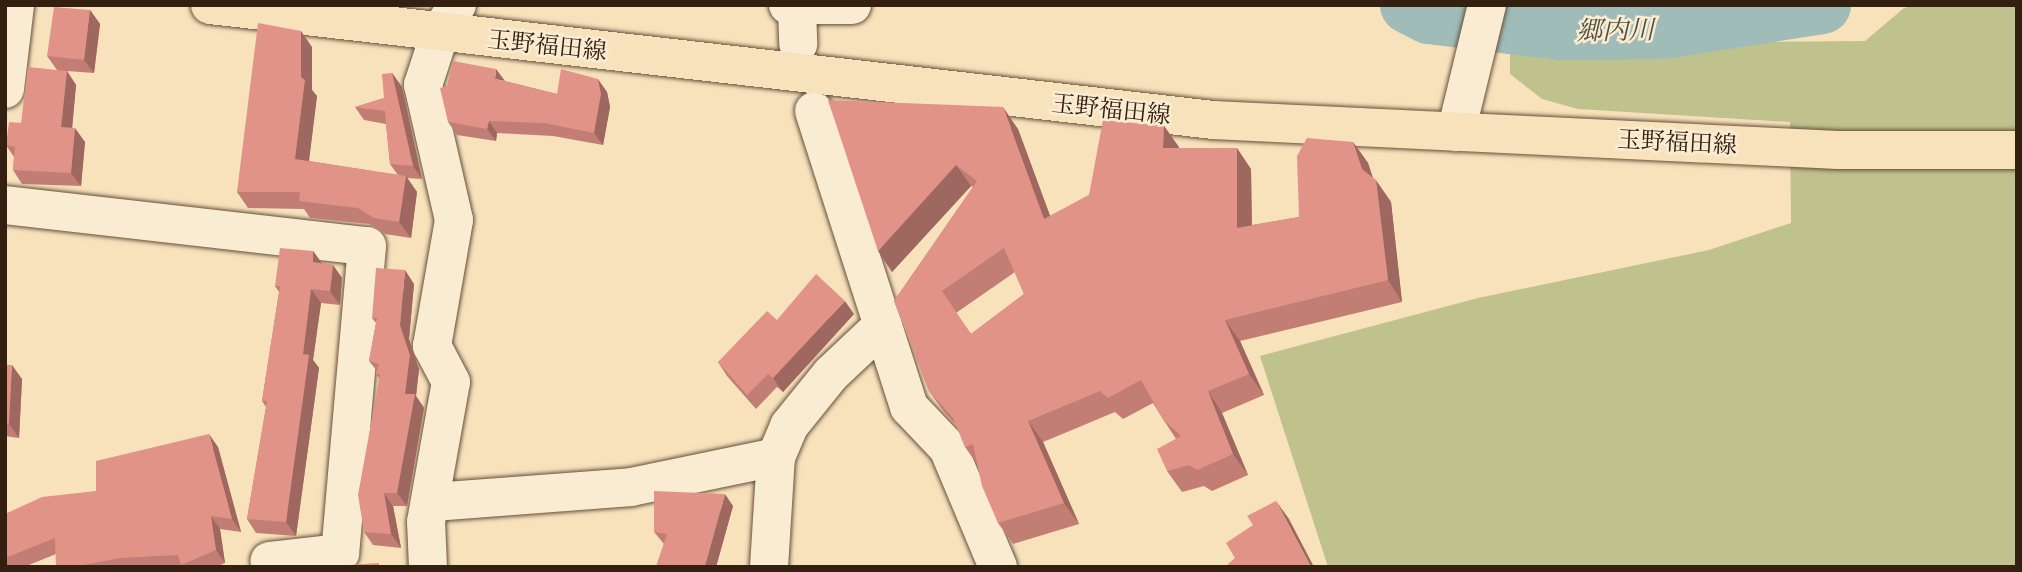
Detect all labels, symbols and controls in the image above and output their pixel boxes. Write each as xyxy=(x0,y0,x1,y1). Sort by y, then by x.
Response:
water label: 郷内川 xyxy=(1576,15,1654,47)
street label: 玉野福田線 xyxy=(486,24,608,66)
street label: 玉野福田線 xyxy=(1050,88,1172,130)
street label: 玉野福田線 xyxy=(1616,124,1738,160)

